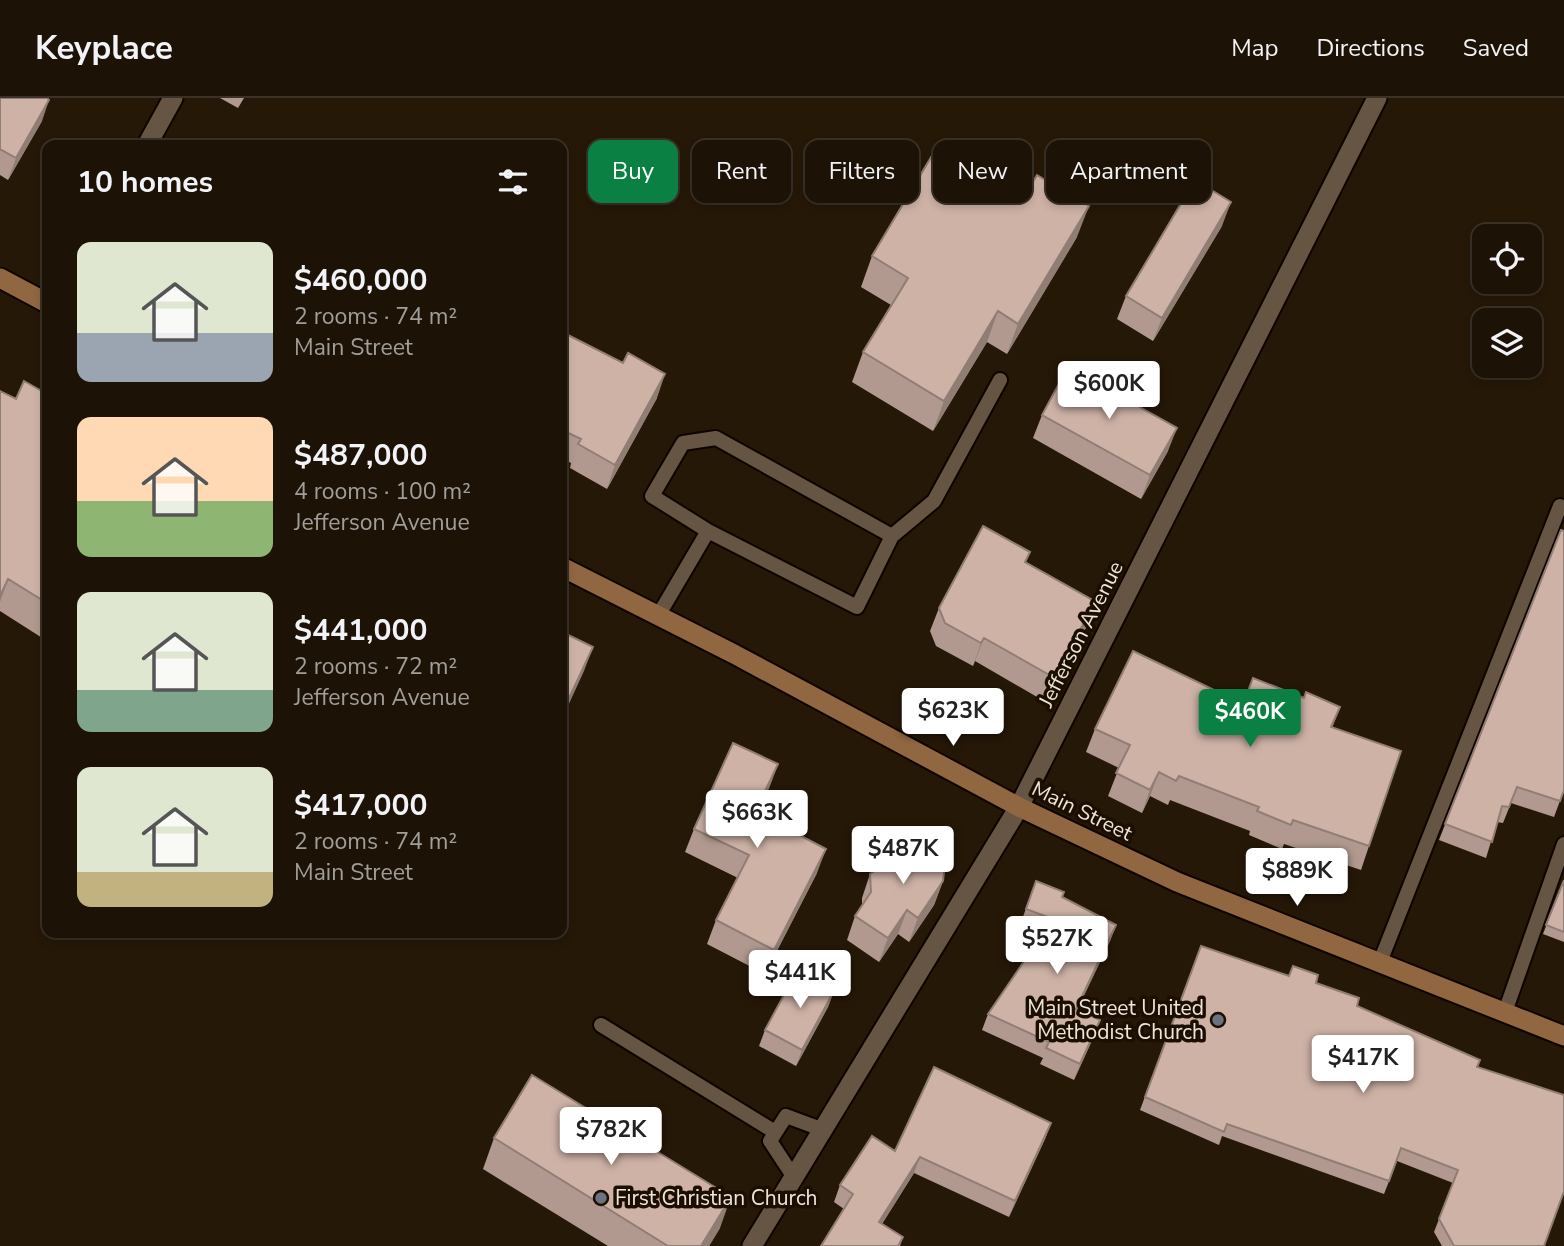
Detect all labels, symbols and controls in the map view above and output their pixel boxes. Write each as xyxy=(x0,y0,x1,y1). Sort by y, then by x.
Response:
text: Keyplace xyxy=(35,26,173,71)
text: Map xyxy=(1231,32,1278,64)
text: Directions xyxy=(1316,32,1425,64)
text: Saved xyxy=(1463,32,1529,64)
chip: Buy xyxy=(588,140,678,203)
chip: Rent xyxy=(692,140,791,203)
chip: Filters xyxy=(805,140,919,203)
chip: New xyxy=(933,140,1032,203)
chip: Apartment xyxy=(1046,140,1211,203)
text: 10 homes xyxy=(77,162,213,203)
icon: filters xyxy=(494,163,532,201)
map controls xyxy=(1472,224,1542,378)
button: locate xyxy=(1472,224,1542,294)
text: $460,000 xyxy=(294,260,427,301)
icon: home xyxy=(133,270,217,354)
text: 2 rooms · 74 m² xyxy=(294,301,457,332)
button: layers xyxy=(1472,308,1542,378)
text: Main Street xyxy=(294,332,413,363)
pin: $600K xyxy=(1060,362,1158,421)
text: $600K xyxy=(1074,368,1144,399)
text: $487,000 xyxy=(294,435,427,476)
icon: home xyxy=(133,445,217,529)
text: 4 rooms · 100 m² xyxy=(294,476,471,507)
text: Jefferson Avenue xyxy=(294,507,470,538)
street label: Jefferson Avenue xyxy=(1032,556,1130,713)
text: $441,000 xyxy=(294,610,427,651)
icon: home xyxy=(133,620,217,704)
text: 2 rooms · 72 m² xyxy=(294,651,457,682)
text: Jefferson Avenue xyxy=(294,682,470,713)
pin: $623K xyxy=(904,688,1002,748)
pin: $460K xyxy=(1201,690,1299,749)
text: $623K xyxy=(918,695,988,726)
text: $460K xyxy=(1215,696,1285,727)
street label: Main Street xyxy=(1027,775,1138,848)
text: $417,000 xyxy=(294,785,427,826)
pin: $663K xyxy=(708,790,806,850)
icon: home xyxy=(133,795,217,879)
text: $663K xyxy=(722,797,792,828)
text: 2 rooms · 74 m² xyxy=(294,826,457,857)
pin: $487K xyxy=(854,826,952,886)
text: $487K xyxy=(868,833,938,864)
pin: $889K xyxy=(1248,848,1346,908)
text: $889K xyxy=(1262,855,1332,886)
text: Main Street xyxy=(294,857,413,888)
pin: $527K xyxy=(1008,916,1106,976)
text: $527K xyxy=(1022,923,1092,954)
pin: $441K xyxy=(751,950,849,1010)
text: $441K xyxy=(765,957,835,988)
place label: Main Street United Methodist Church xyxy=(1027,994,1204,1046)
marker: Main Street United Methodist Church xyxy=(1210,1012,1226,1028)
pin: $417K xyxy=(1314,1035,1412,1095)
text: $417K xyxy=(1328,1042,1398,1073)
pin: $782K xyxy=(562,1108,660,1167)
text: $782K xyxy=(576,1114,646,1145)
place label: First Christian Church xyxy=(615,1184,818,1212)
marker: First Christian Church xyxy=(593,1190,609,1206)

